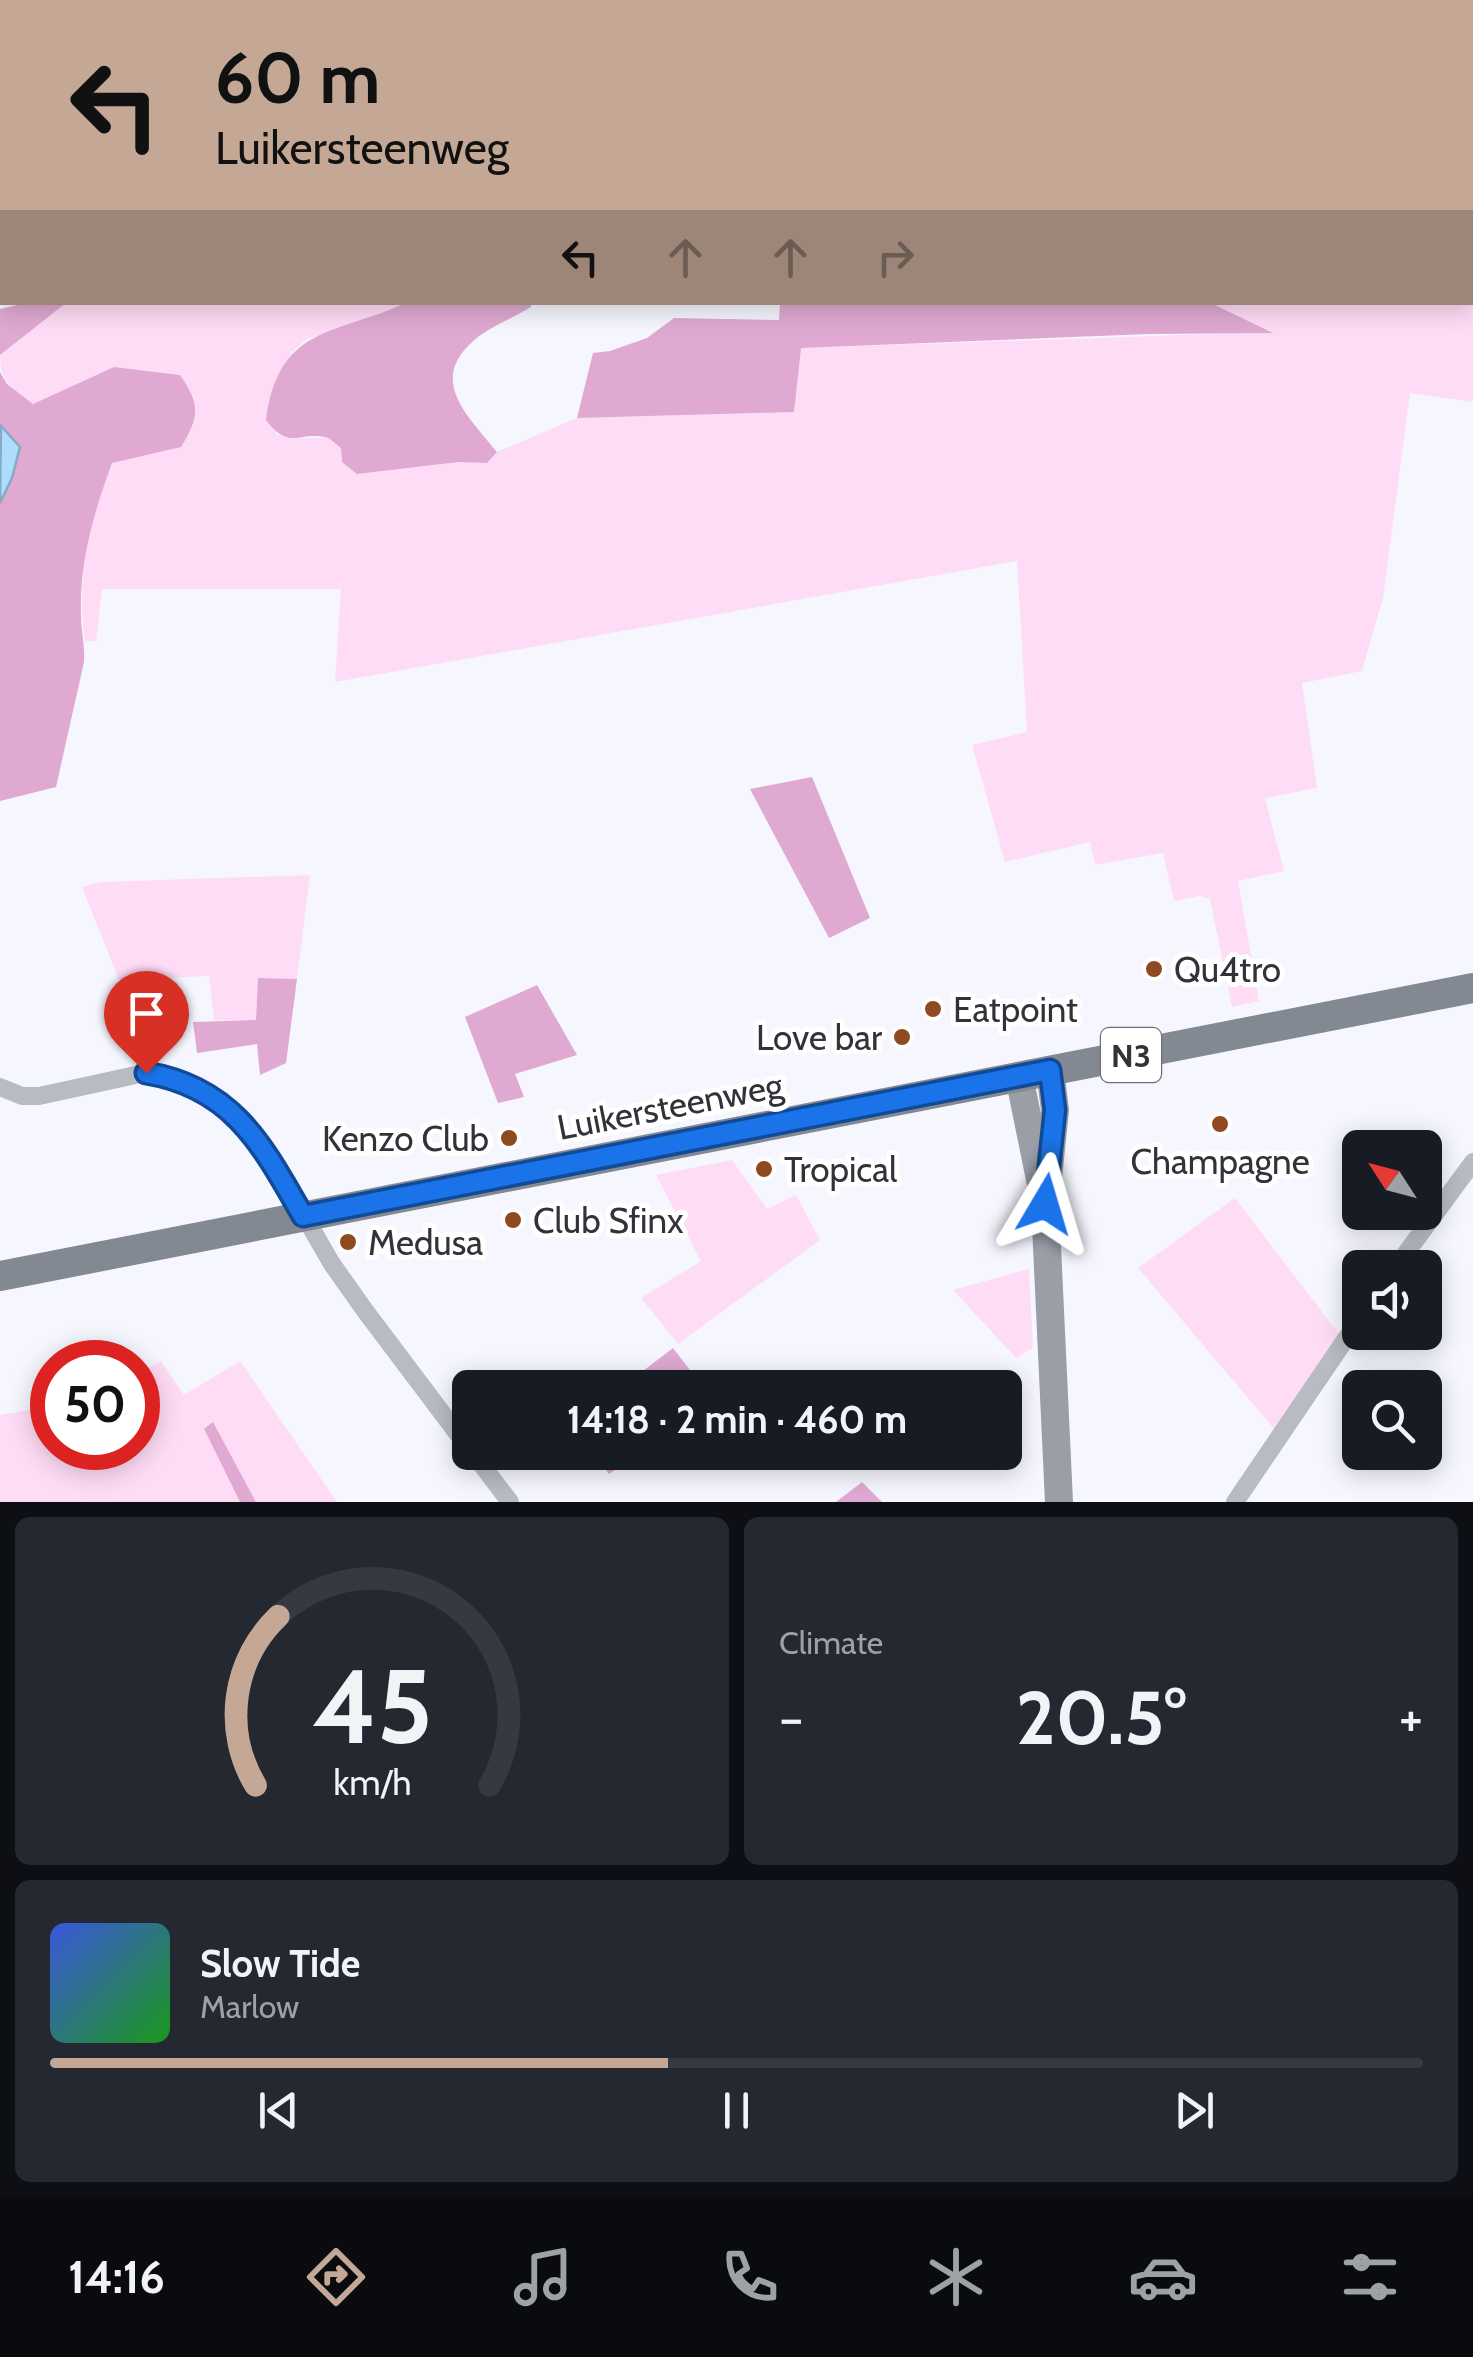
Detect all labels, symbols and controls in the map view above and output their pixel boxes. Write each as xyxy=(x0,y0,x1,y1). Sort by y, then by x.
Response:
text: 60 m xyxy=(215,35,380,121)
icon: left xyxy=(50,40,180,170)
text: Luikersteenweg xyxy=(215,121,509,175)
icon: left xyxy=(553,230,608,285)
icon: ahead xyxy=(658,230,713,285)
icon: ahead xyxy=(763,230,818,285)
icon: right xyxy=(868,230,923,285)
place label: Qu4tro xyxy=(1174,948,1281,991)
marker: Qu4tro xyxy=(1143,958,1165,980)
pin xyxy=(104,971,189,1074)
icon: arrive xyxy=(119,986,174,1041)
place label: Eatpoint xyxy=(953,988,1078,1031)
marker: Eatpoint xyxy=(922,998,944,1020)
place label: Love bar xyxy=(756,1016,882,1059)
marker: Love bar xyxy=(891,1026,913,1048)
road number: N3 xyxy=(1101,1028,1161,1082)
street label: Luikersteenweg xyxy=(554,1063,787,1149)
marker: Champagne xyxy=(1209,1113,1231,1135)
place label: Kenzo Club xyxy=(322,1117,489,1160)
marker: Kenzo Club xyxy=(498,1127,520,1149)
north arrow xyxy=(1342,1130,1442,1230)
map controls xyxy=(1342,1130,1442,1470)
place label: Champagne xyxy=(1130,1140,1310,1183)
place label: Tropical xyxy=(784,1148,898,1191)
position arrow xyxy=(993,1152,1097,1256)
marker: Tropical xyxy=(753,1158,775,1180)
place label: Club Sfinx xyxy=(533,1199,684,1242)
marker: Club Sfinx xyxy=(502,1209,524,1231)
place label: Medusa xyxy=(368,1221,483,1264)
marker: Medusa xyxy=(337,1231,359,1253)
button: sound xyxy=(1342,1250,1442,1350)
speed limit sign: 50 xyxy=(30,1340,160,1470)
button: search xyxy=(1342,1370,1442,1470)
text: 14:18 · 2 min · 460 m xyxy=(567,1396,907,1443)
text: Climate xyxy=(779,1623,883,1662)
text: 45 xyxy=(312,1643,432,1769)
text: 20.5° xyxy=(1016,1672,1186,1763)
text: − xyxy=(779,1684,803,1751)
text: + xyxy=(1399,1684,1423,1751)
text: km/h xyxy=(333,1761,411,1804)
text: Slow Tide xyxy=(200,1940,360,1987)
text: Marlow xyxy=(200,1987,299,2026)
icon: previous xyxy=(251,2083,306,2138)
icon: pause xyxy=(709,2083,764,2138)
icon: next xyxy=(1167,2083,1222,2138)
icon: directions xyxy=(301,2242,371,2312)
icon: music xyxy=(508,2242,578,2312)
icon: phone xyxy=(715,2242,785,2312)
icon: climate xyxy=(921,2242,991,2312)
icon: car xyxy=(1128,2242,1198,2312)
icon: filters xyxy=(1335,2242,1405,2312)
text: 14:16 xyxy=(68,2250,165,2304)

